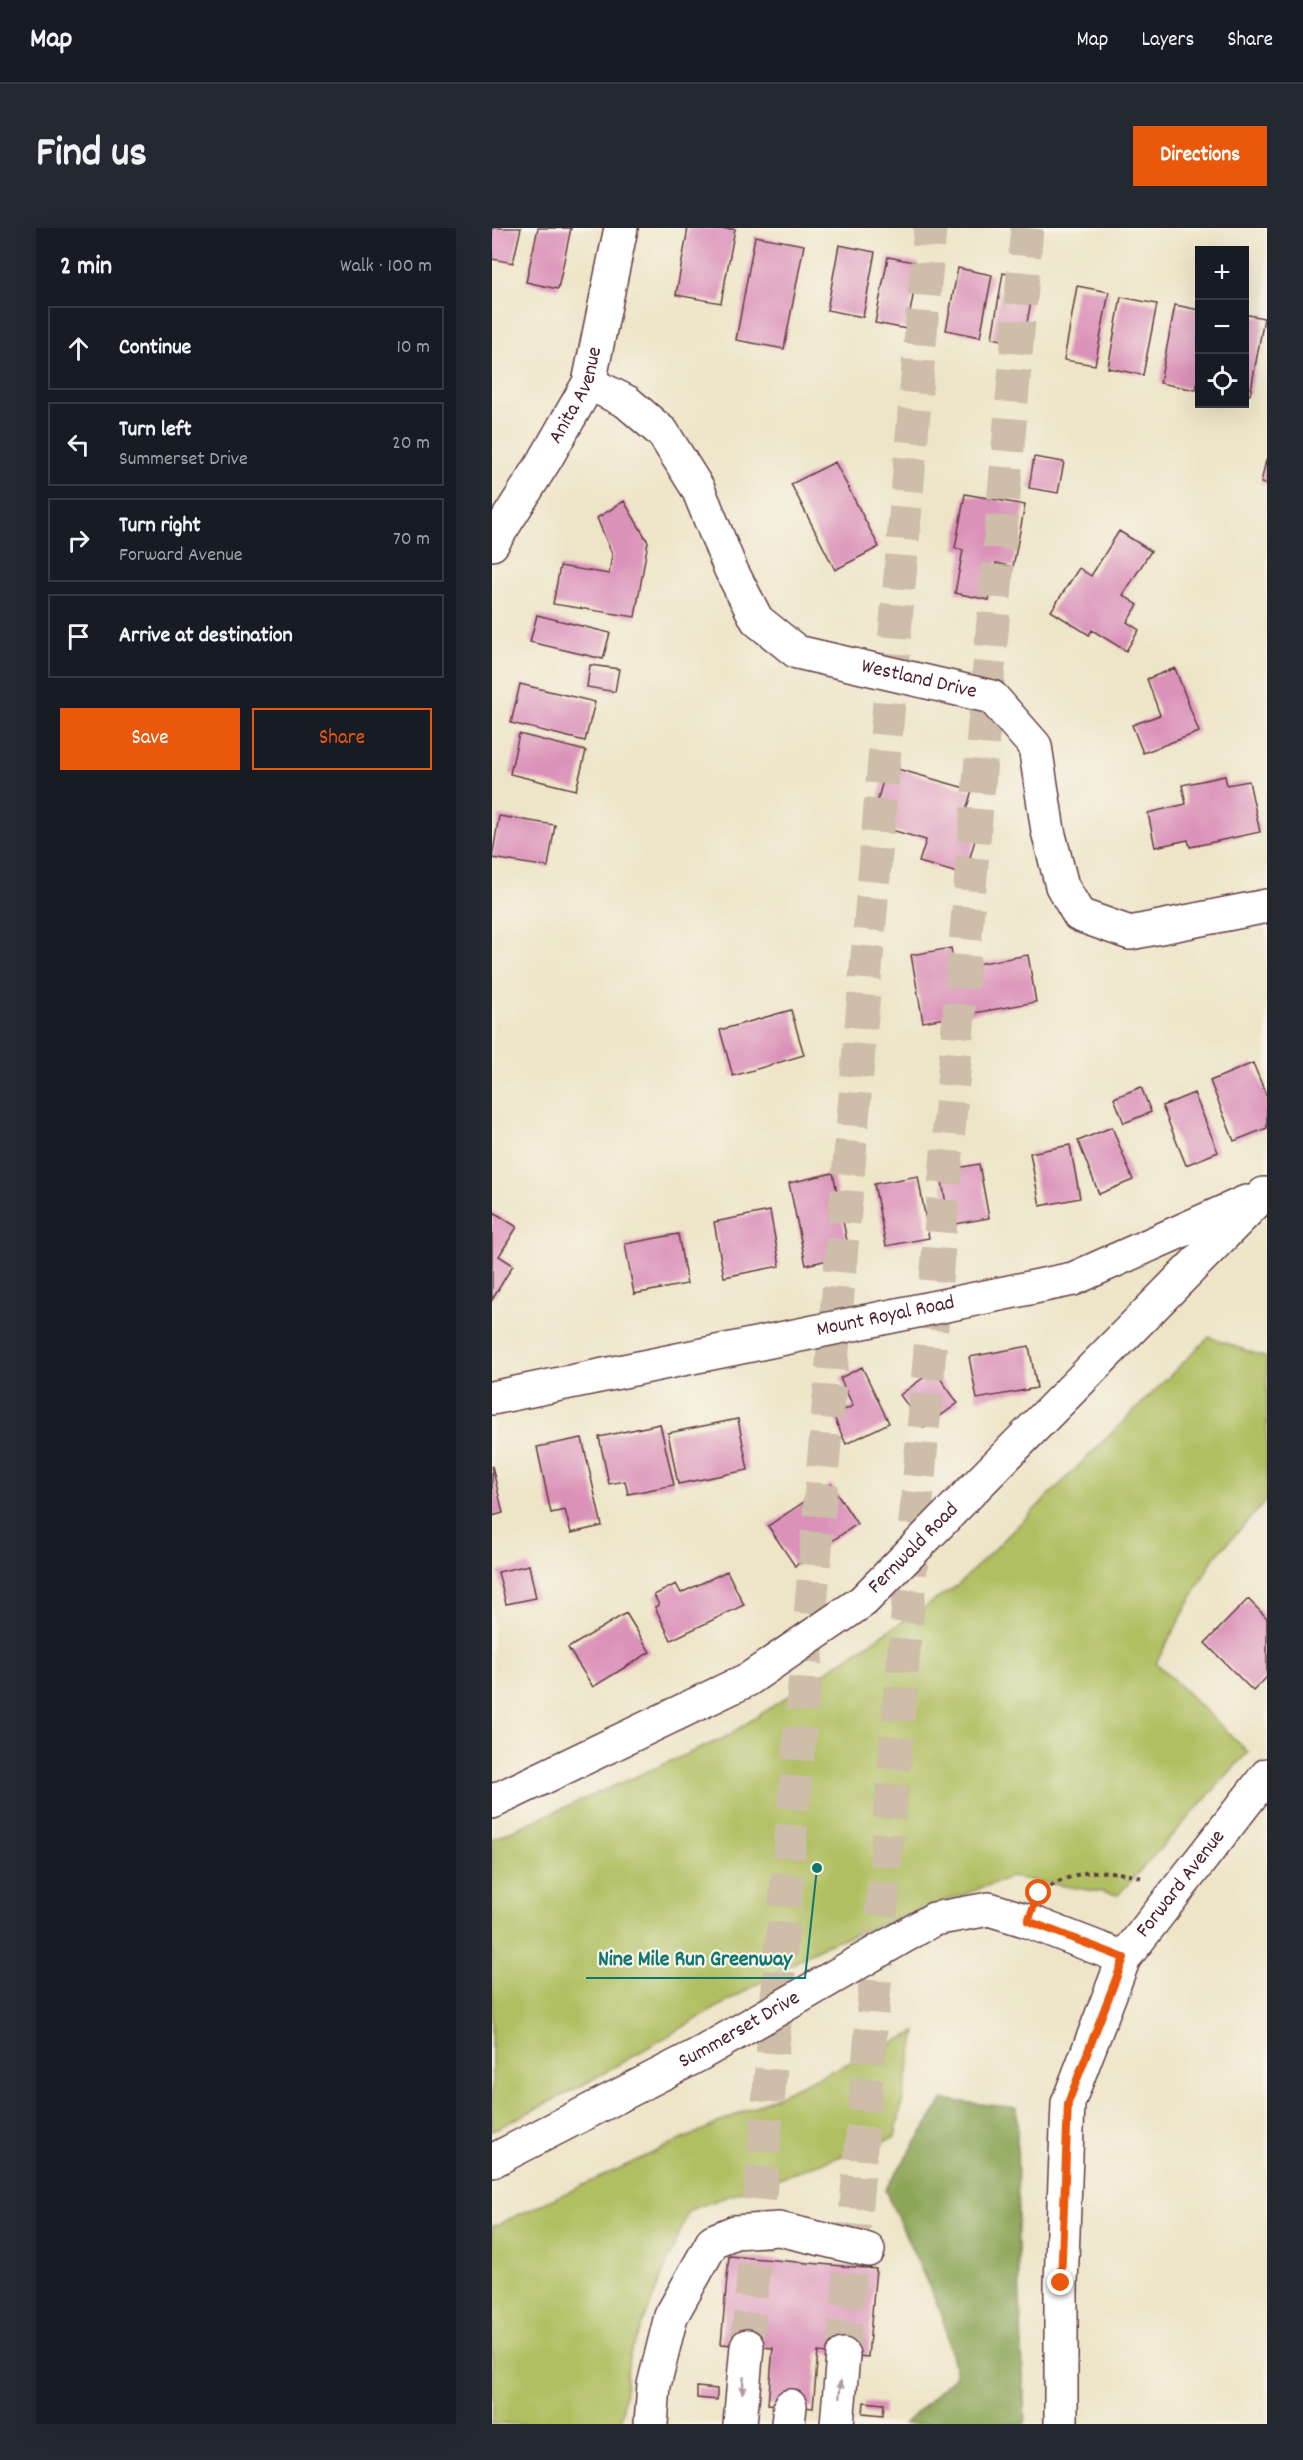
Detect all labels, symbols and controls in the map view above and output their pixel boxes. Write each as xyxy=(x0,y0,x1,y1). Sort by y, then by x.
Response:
text: Map xyxy=(30,21,72,61)
text: Map xyxy=(1077,26,1108,56)
text: Layers xyxy=(1141,26,1194,56)
text: Share xyxy=(1227,26,1273,56)
text: Find us xyxy=(36,126,147,186)
button: Directions xyxy=(1133,126,1267,186)
map controls xyxy=(1195,246,1249,408)
button: + xyxy=(1195,246,1249,300)
text: 2 min xyxy=(60,249,112,286)
text: Walk · 100 m xyxy=(340,253,432,281)
button: − xyxy=(1195,300,1249,354)
icon: ahead xyxy=(62,332,95,365)
text: Continue xyxy=(119,333,191,364)
text: 10 m xyxy=(396,334,430,362)
street label: Anita Avenue xyxy=(542,344,611,450)
button: locate xyxy=(1195,354,1249,408)
text: Turn left xyxy=(119,415,191,446)
icon: left xyxy=(62,428,95,461)
text: 20 m xyxy=(392,430,430,458)
text: Summerset Drive xyxy=(119,446,248,474)
text: Turn right xyxy=(119,511,201,542)
icon: right xyxy=(62,524,95,557)
text: 70 m xyxy=(393,526,430,554)
text: Forward Avenue xyxy=(119,542,243,570)
icon: arrive xyxy=(62,620,95,653)
text: Arrive at destination xyxy=(119,621,293,652)
street label: Westland Drive xyxy=(858,652,979,708)
button: Save xyxy=(60,708,240,770)
button: Share xyxy=(252,708,432,770)
street label: Mount Royal Road xyxy=(814,1289,957,1346)
street label: Fernwald Road xyxy=(862,1496,966,1602)
street label: Forward Avenue xyxy=(1130,1824,1233,1945)
route start xyxy=(1025,1879,1051,1905)
callout: Nine Mile Run Greenway xyxy=(586,1938,805,1978)
text: Nine Mile Run Greenway xyxy=(598,1945,793,1976)
street label: Summerset Drive xyxy=(674,1984,806,2077)
route end xyxy=(1047,2269,1073,2295)
one-way arrow xyxy=(738,2376,748,2395)
one-way arrow xyxy=(835,2380,845,2399)

